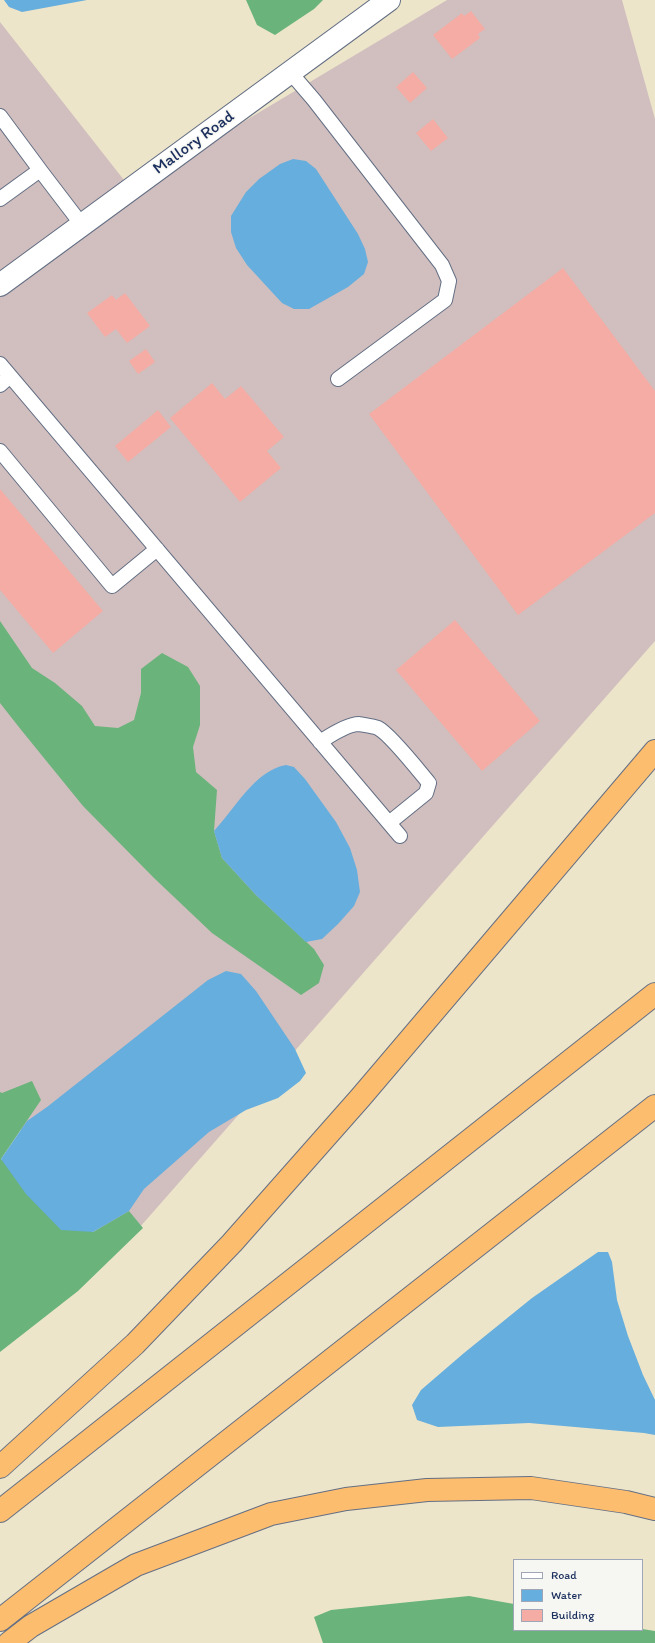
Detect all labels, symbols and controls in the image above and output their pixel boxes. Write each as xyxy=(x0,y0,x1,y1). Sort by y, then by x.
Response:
street label: Mallory Road xyxy=(149,107,239,179)
legend xyxy=(513,1559,643,1631)
text: Road xyxy=(551,1568,577,1582)
text: Water xyxy=(551,1588,582,1602)
text: Building xyxy=(551,1608,594,1622)

